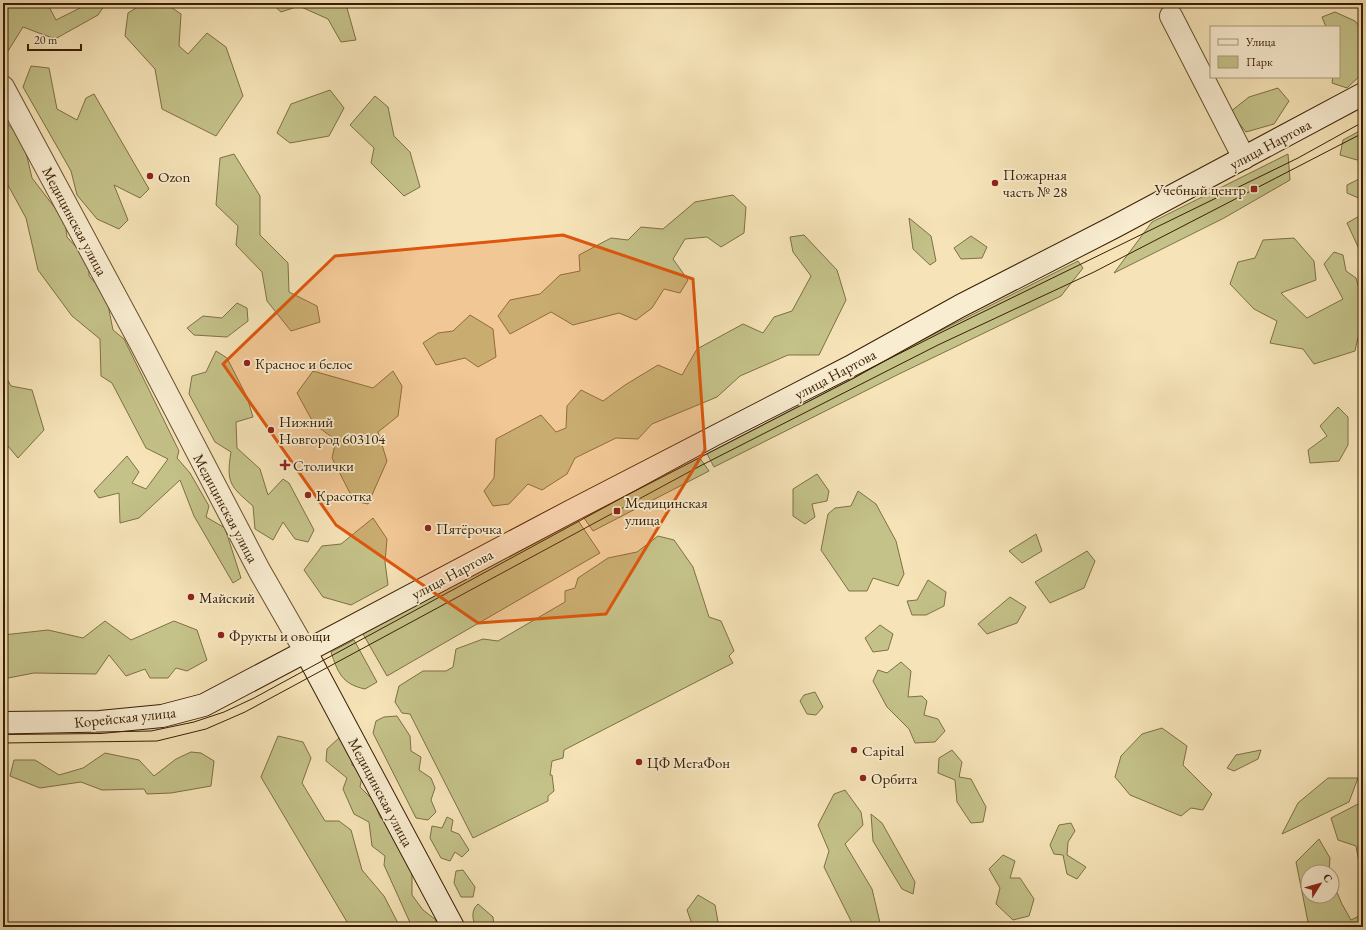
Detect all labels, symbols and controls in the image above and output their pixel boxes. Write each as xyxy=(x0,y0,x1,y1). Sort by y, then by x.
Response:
scale bar xyxy=(28,26,81,52)
legend xyxy=(1210,26,1340,78)
text: 20 m xyxy=(34,32,58,48)
text: Улица xyxy=(1245,34,1276,50)
text: Парк xyxy=(1246,54,1273,70)
street label: улица Нартова xyxy=(1226,115,1314,173)
street label: Медицинская улица xyxy=(38,163,112,279)
place label: Пожарная часть № 28 xyxy=(1003,165,1067,201)
place label: Ozon xyxy=(158,167,191,186)
marker: Ozon xyxy=(145,171,155,181)
marker: Пожарная часть № 28 xyxy=(990,178,1000,188)
place label: Учебный центр xyxy=(1154,180,1246,199)
marker: Учебный центр xyxy=(1249,184,1259,194)
street label: улица Нартова xyxy=(791,345,879,403)
place label: Красное и белое xyxy=(255,354,353,373)
marker: Красное и белое xyxy=(242,358,252,368)
place label: Нижний Новгород 603104 xyxy=(279,412,386,448)
marker: Нижний Новгород 603104 xyxy=(266,425,276,435)
street label: Медицинская улица xyxy=(189,450,263,566)
place label: Столички xyxy=(293,456,354,475)
marker: Столички xyxy=(280,460,290,470)
place label: Красотка xyxy=(316,486,372,505)
marker: Красотка xyxy=(303,490,313,500)
place label: Медицинская улица xyxy=(625,493,708,529)
marker: Медицинская улица xyxy=(612,506,622,516)
place label: Пятёрочка xyxy=(436,519,502,538)
marker: Пятёрочка xyxy=(423,523,433,533)
street label: улица Нартова xyxy=(408,545,496,603)
place label: Майский xyxy=(199,588,255,607)
marker: Майский xyxy=(186,592,196,602)
place label: Фрукты и овощи xyxy=(229,626,330,645)
marker: Фрукты и овощи xyxy=(216,630,226,640)
street label: Корейская улица xyxy=(73,702,177,732)
street label: Медицинская улица xyxy=(344,734,418,850)
place label: Capital xyxy=(862,741,905,760)
marker: Capital xyxy=(849,745,859,755)
place label: ЦФ МегаФон xyxy=(647,753,730,772)
marker: ЦФ МегаФон xyxy=(634,757,644,767)
place label: Орбита xyxy=(871,769,917,788)
marker: Орбита xyxy=(858,773,868,783)
north arrow xyxy=(1300,864,1340,904)
text: С xyxy=(1320,871,1336,885)

